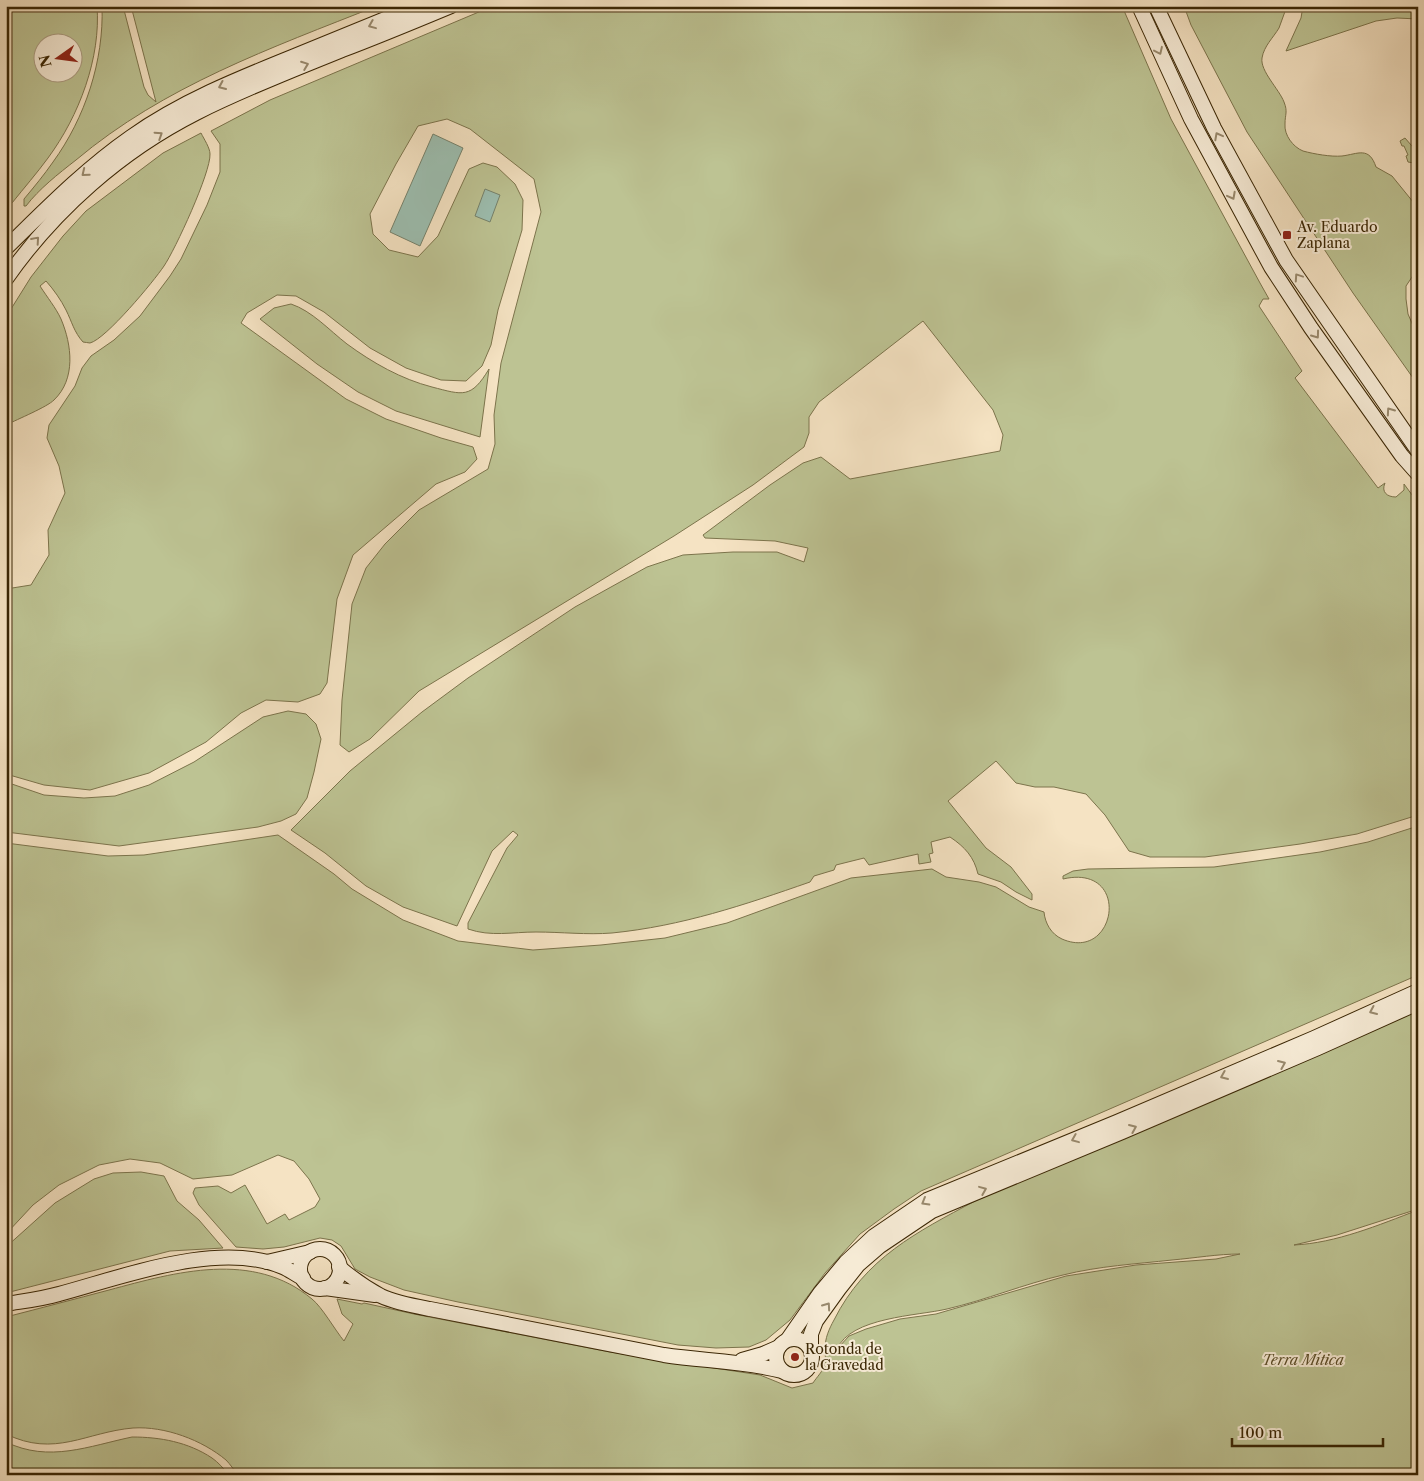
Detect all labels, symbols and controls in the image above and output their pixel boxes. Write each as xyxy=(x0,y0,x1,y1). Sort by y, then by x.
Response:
one-way arrow xyxy=(368,18,377,29)
north arrow xyxy=(32,32,82,82)
one-way arrow xyxy=(1152,46,1163,55)
text: N xyxy=(35,53,56,69)
one-way arrow xyxy=(300,61,309,71)
one-way arrow xyxy=(218,80,227,91)
one-way arrow xyxy=(153,132,163,141)
one-way arrow xyxy=(1214,132,1224,141)
one-way arrow xyxy=(82,168,91,176)
one-way arrow xyxy=(1226,190,1236,199)
place label: Av. Eduardo Zaplana xyxy=(1296,218,1378,252)
marker: Av. Eduardo Zaplana xyxy=(1281,229,1293,241)
one-way arrow xyxy=(30,237,39,246)
one-way arrow xyxy=(1294,274,1304,283)
one-way arrow xyxy=(1310,329,1319,339)
one-way arrow xyxy=(1387,407,1396,417)
one-way arrow xyxy=(1369,1005,1378,1015)
one-way arrow xyxy=(1277,1059,1286,1070)
one-way arrow xyxy=(1220,1070,1229,1080)
one-way arrow xyxy=(1128,1123,1137,1134)
one-way arrow xyxy=(1071,1133,1080,1144)
one-way arrow xyxy=(978,1185,986,1195)
one-way arrow xyxy=(922,1196,931,1206)
one-way arrow xyxy=(821,1302,830,1311)
place label: Rotonda de la Gravedad xyxy=(805,1340,884,1374)
marker: Rotonda de la Gravedad xyxy=(789,1351,801,1363)
park label: Terra Mítica xyxy=(1262,1351,1344,1369)
scale bar xyxy=(1232,1416,1383,1448)
text: 100 m xyxy=(1239,1423,1282,1442)

